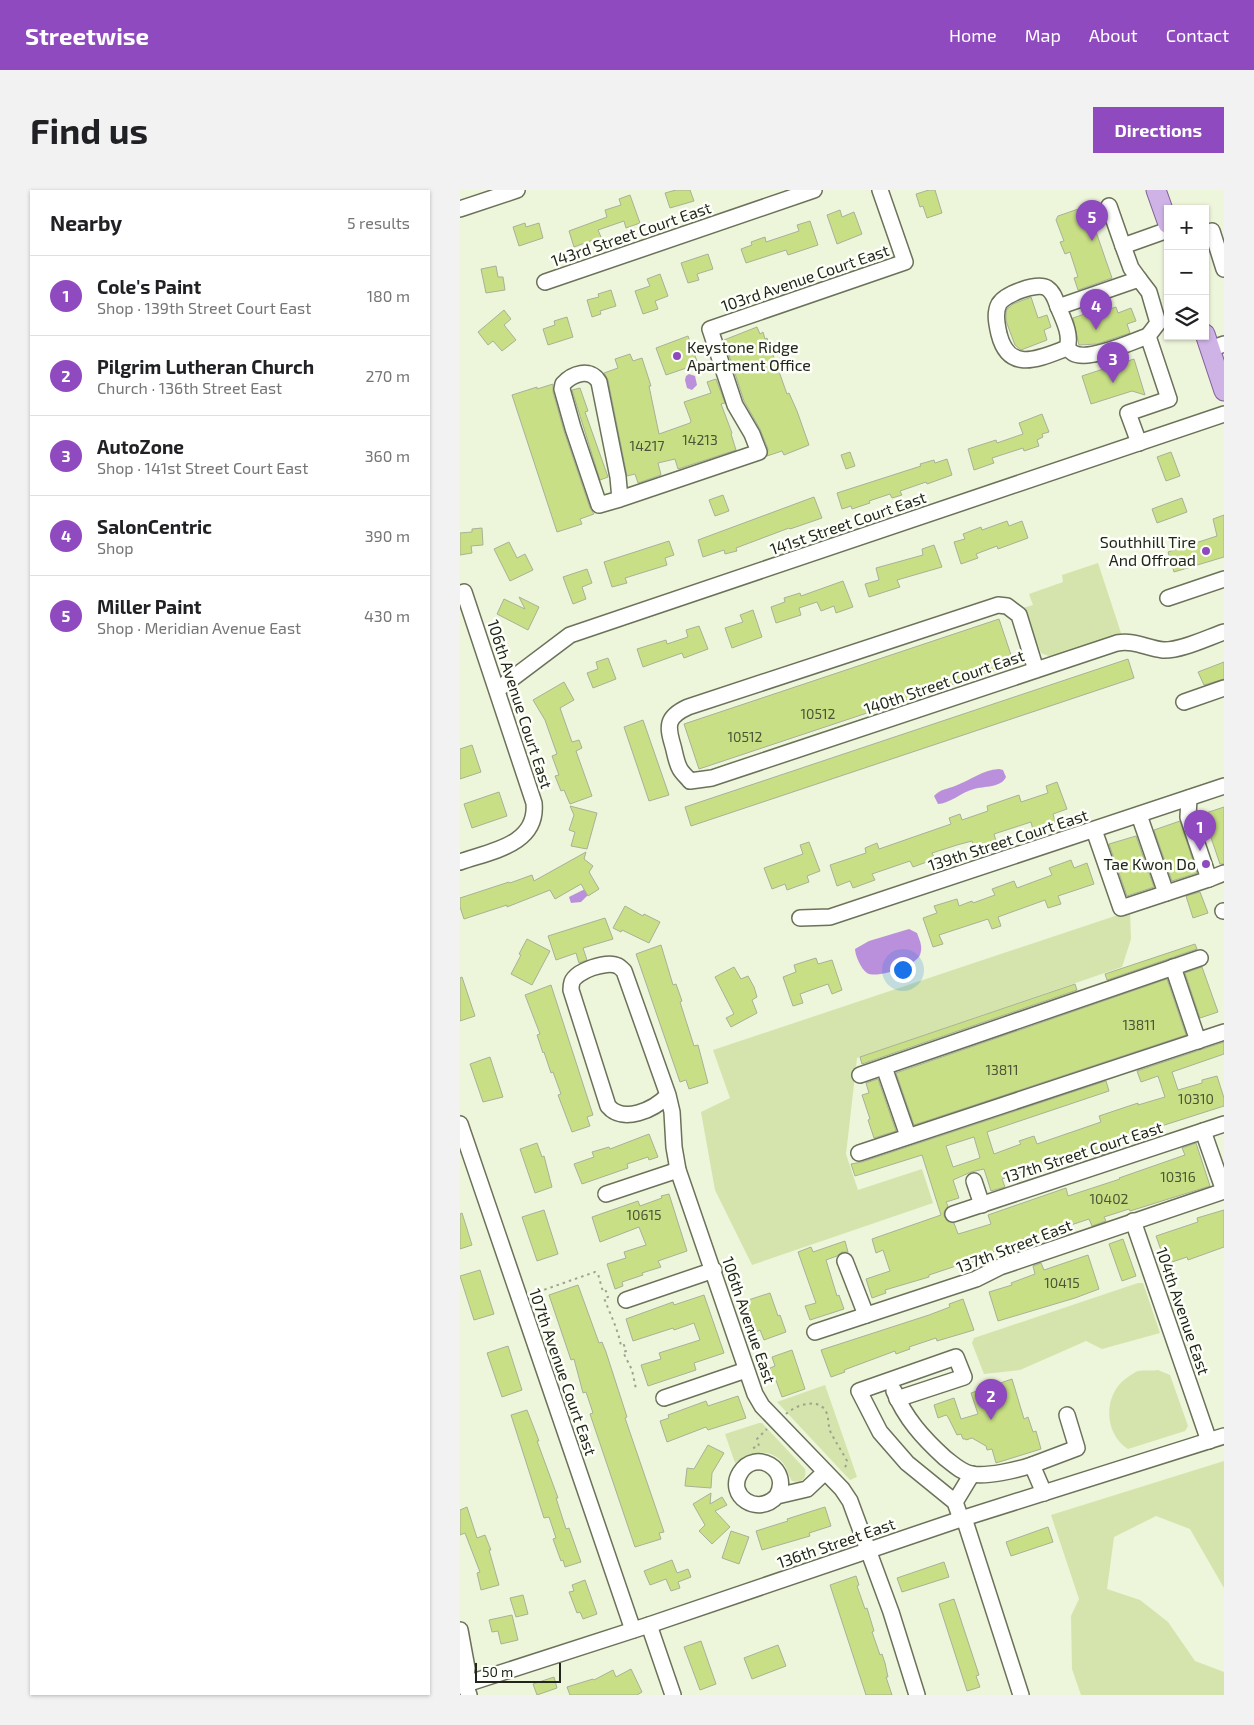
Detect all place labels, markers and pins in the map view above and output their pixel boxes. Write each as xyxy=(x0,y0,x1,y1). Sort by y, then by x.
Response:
pin: 5 xyxy=(1076,200,1108,241)
pin: 4 xyxy=(1080,289,1112,330)
place label: Keystone Ridge Apartment Office xyxy=(687,337,811,374)
pin: 3 xyxy=(1097,342,1129,383)
marker: Keystone Ridge Apartment Office xyxy=(671,350,683,362)
place label: Southhill Tire And Offroad xyxy=(1100,532,1196,569)
marker: Southhill Tire And Offroad xyxy=(1200,545,1212,557)
pin: 1 xyxy=(1184,810,1216,851)
place label: Tae Kwon Do xyxy=(1103,854,1196,873)
marker: Tae Kwon Do xyxy=(1200,858,1212,870)
pin: 2 xyxy=(975,1379,1007,1420)

